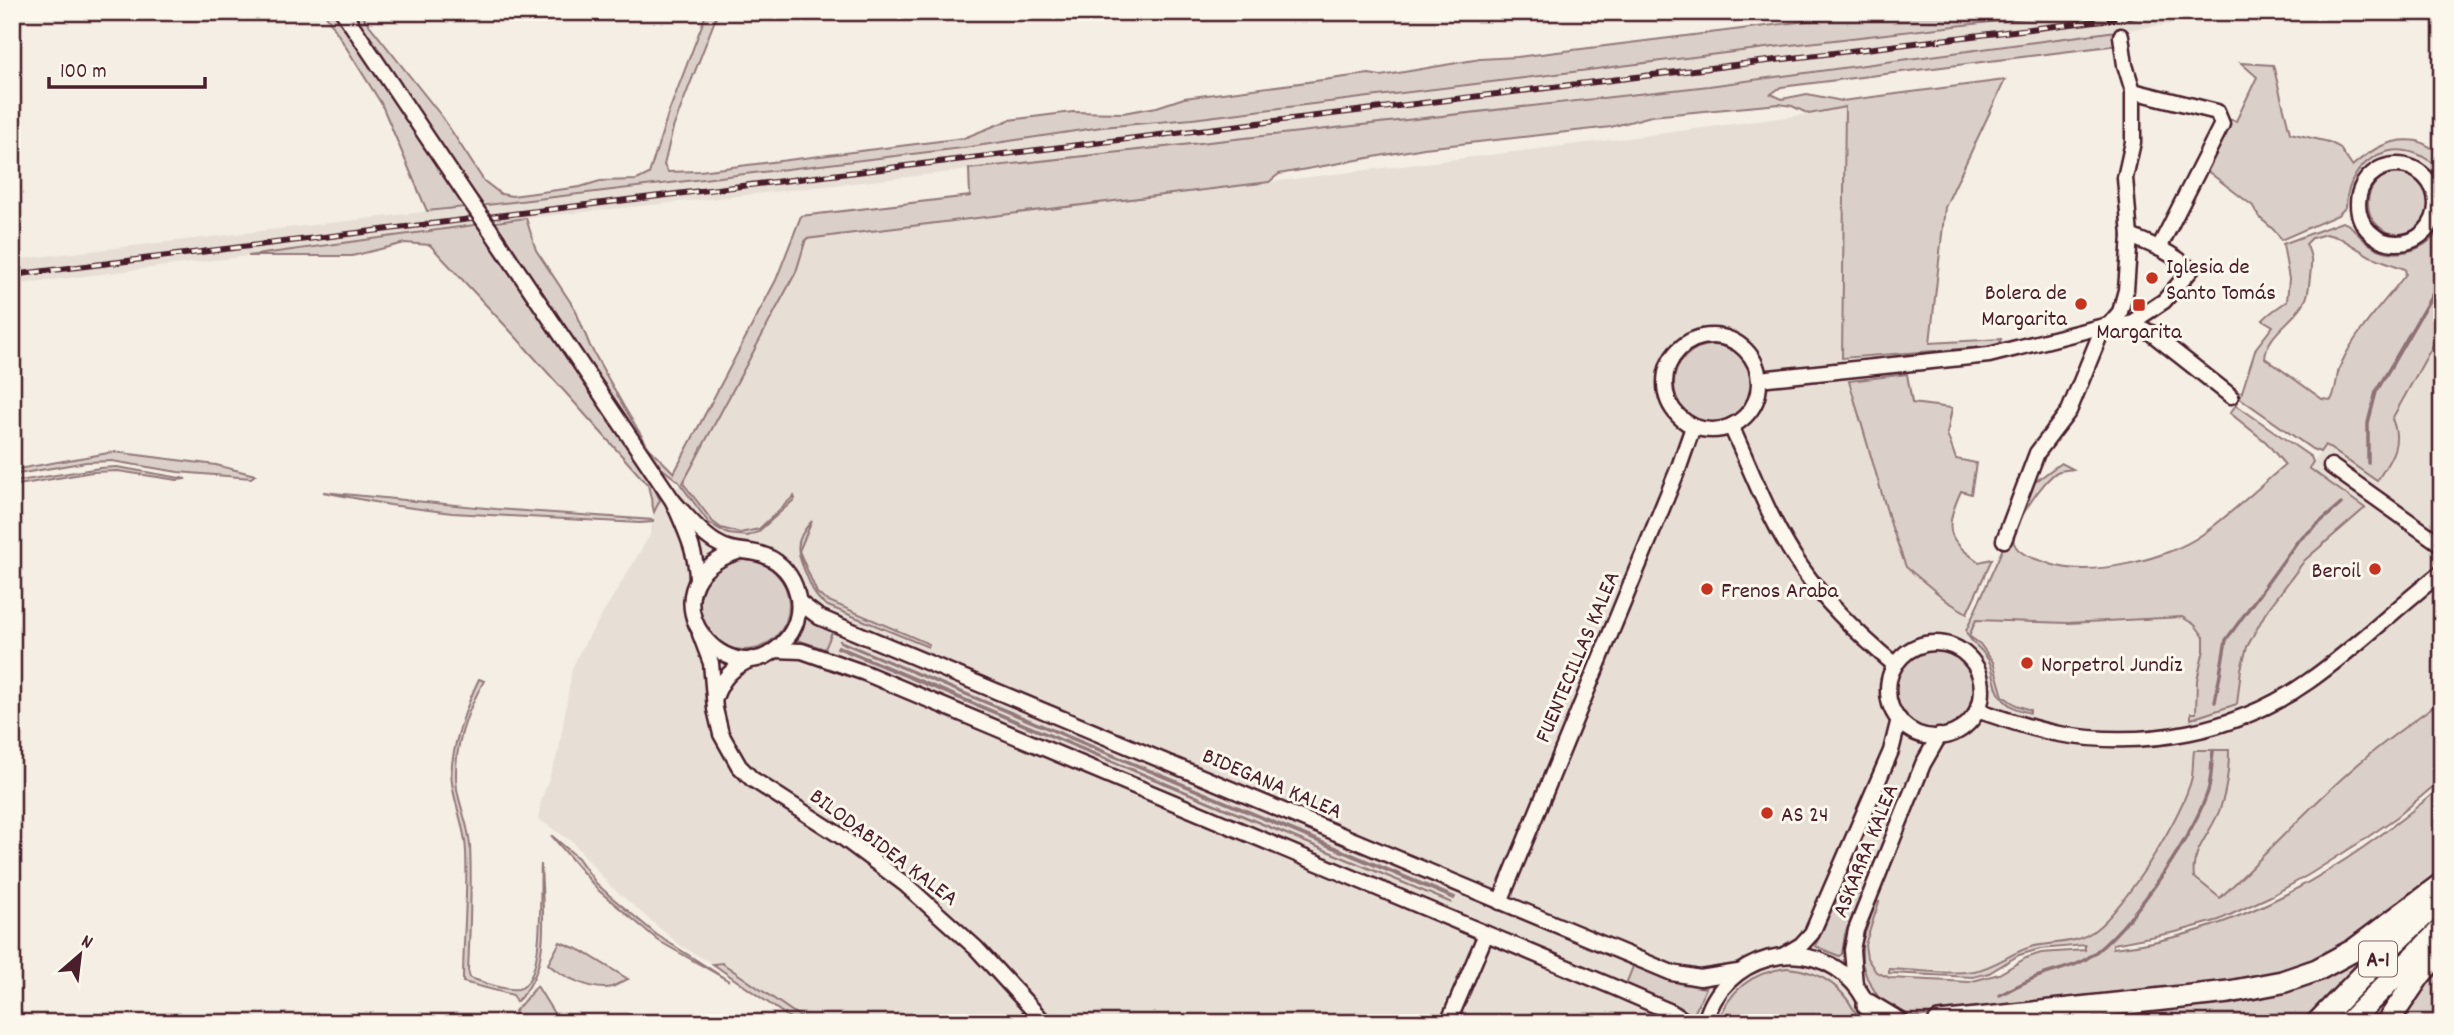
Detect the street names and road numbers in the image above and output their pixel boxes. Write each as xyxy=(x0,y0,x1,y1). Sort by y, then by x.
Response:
street label: FUENTECILLAS KALEA xyxy=(1528,566,1630,748)
street label: BIDEGANA KALEA xyxy=(1196,741,1347,830)
street label: ASKARRA KALEA xyxy=(1825,779,1909,923)
street label: BILODABIDEA KALEA xyxy=(802,782,964,916)
road number: A-1 xyxy=(2359,942,2397,976)

